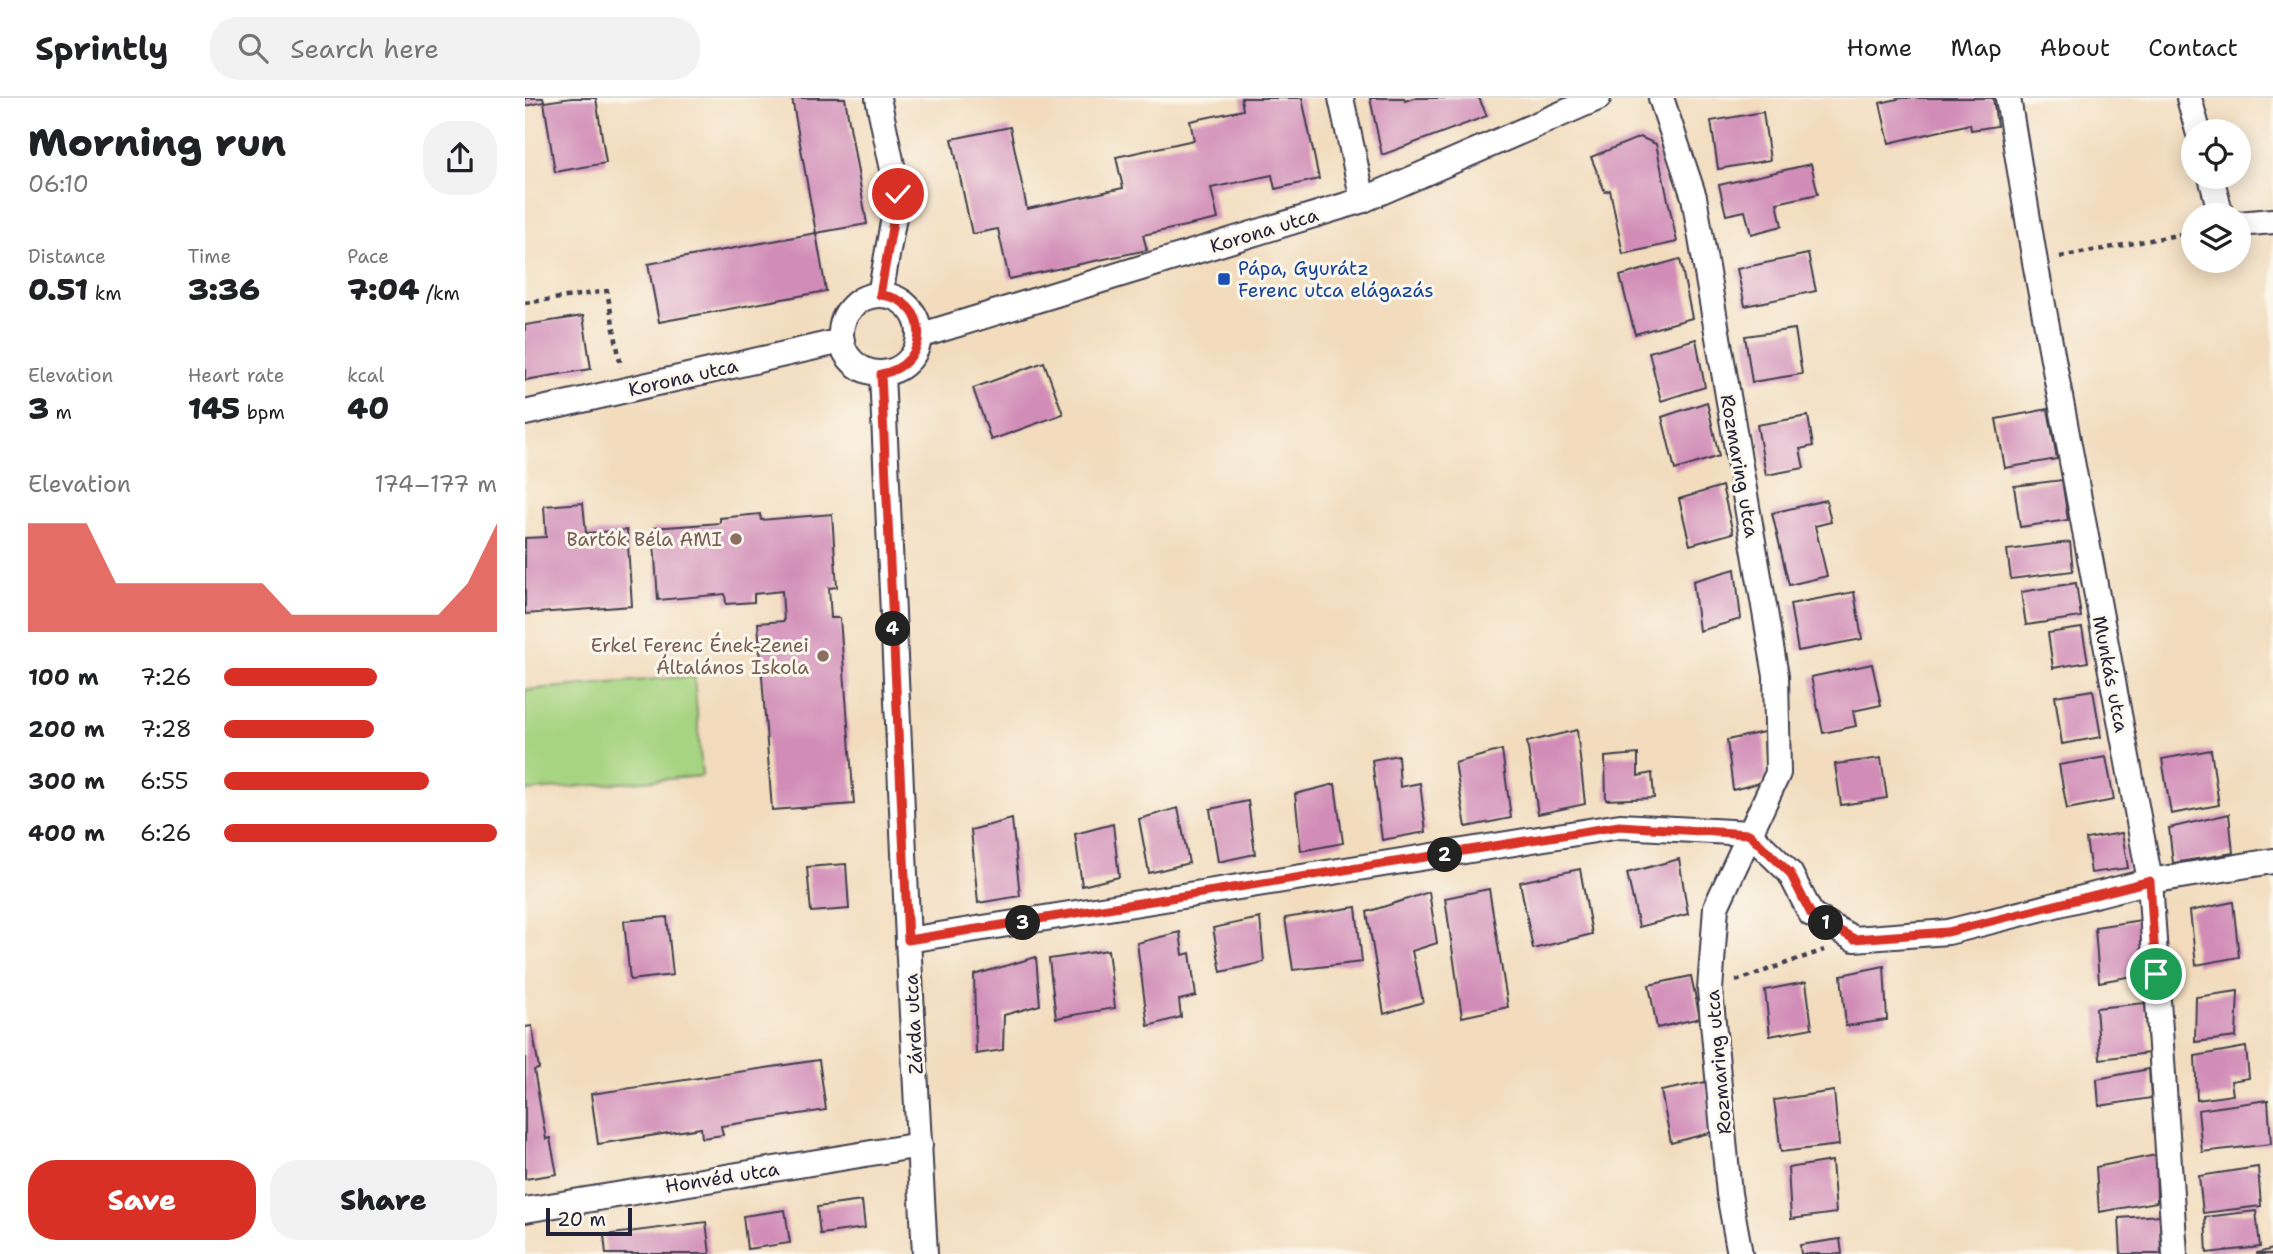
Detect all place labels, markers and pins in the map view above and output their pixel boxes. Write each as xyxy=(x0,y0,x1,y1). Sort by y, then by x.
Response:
pin xyxy=(868,164,928,224)
place label: Pápa, Gyurátz Ferenc utca elágazás xyxy=(1238,256,1434,303)
marker: Pápa, Gyurátz Ferenc utca elágazás xyxy=(1216,271,1232,287)
place label: Bartók Béla AMI xyxy=(567,527,722,552)
marker: Bartók Béla AMI xyxy=(728,531,744,547)
pin: 4 xyxy=(875,612,911,646)
place label: Erkel Ferenc Ének-Zenei Általános Iskola xyxy=(591,632,809,680)
marker: Erkel Ferenc Ének-Zenei Általános Iskola xyxy=(815,648,831,664)
pin: 2 xyxy=(1427,838,1462,872)
pin: 3 xyxy=(1005,906,1041,940)
pin: 1 xyxy=(1809,906,1843,940)
pin xyxy=(2126,944,2186,1004)

